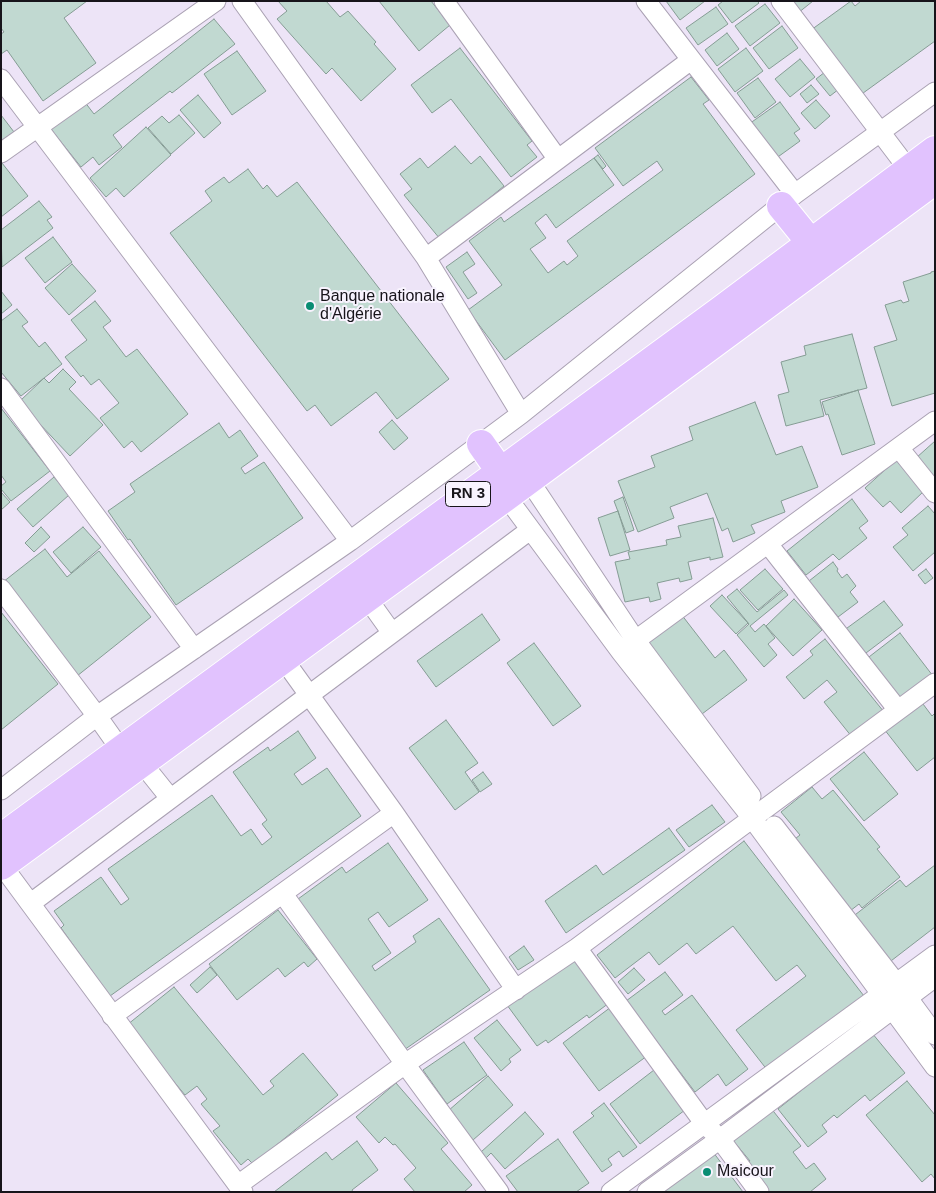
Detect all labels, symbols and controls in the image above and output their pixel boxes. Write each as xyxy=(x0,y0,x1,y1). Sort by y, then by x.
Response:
place label: Banque nationale d'Algérie xyxy=(320,287,445,325)
marker: Banque nationale d'Algérie xyxy=(304,300,316,312)
road number: RN 3 xyxy=(446,482,490,506)
place label: Maicour xyxy=(717,1162,774,1182)
marker: Maicour xyxy=(701,1166,713,1178)

